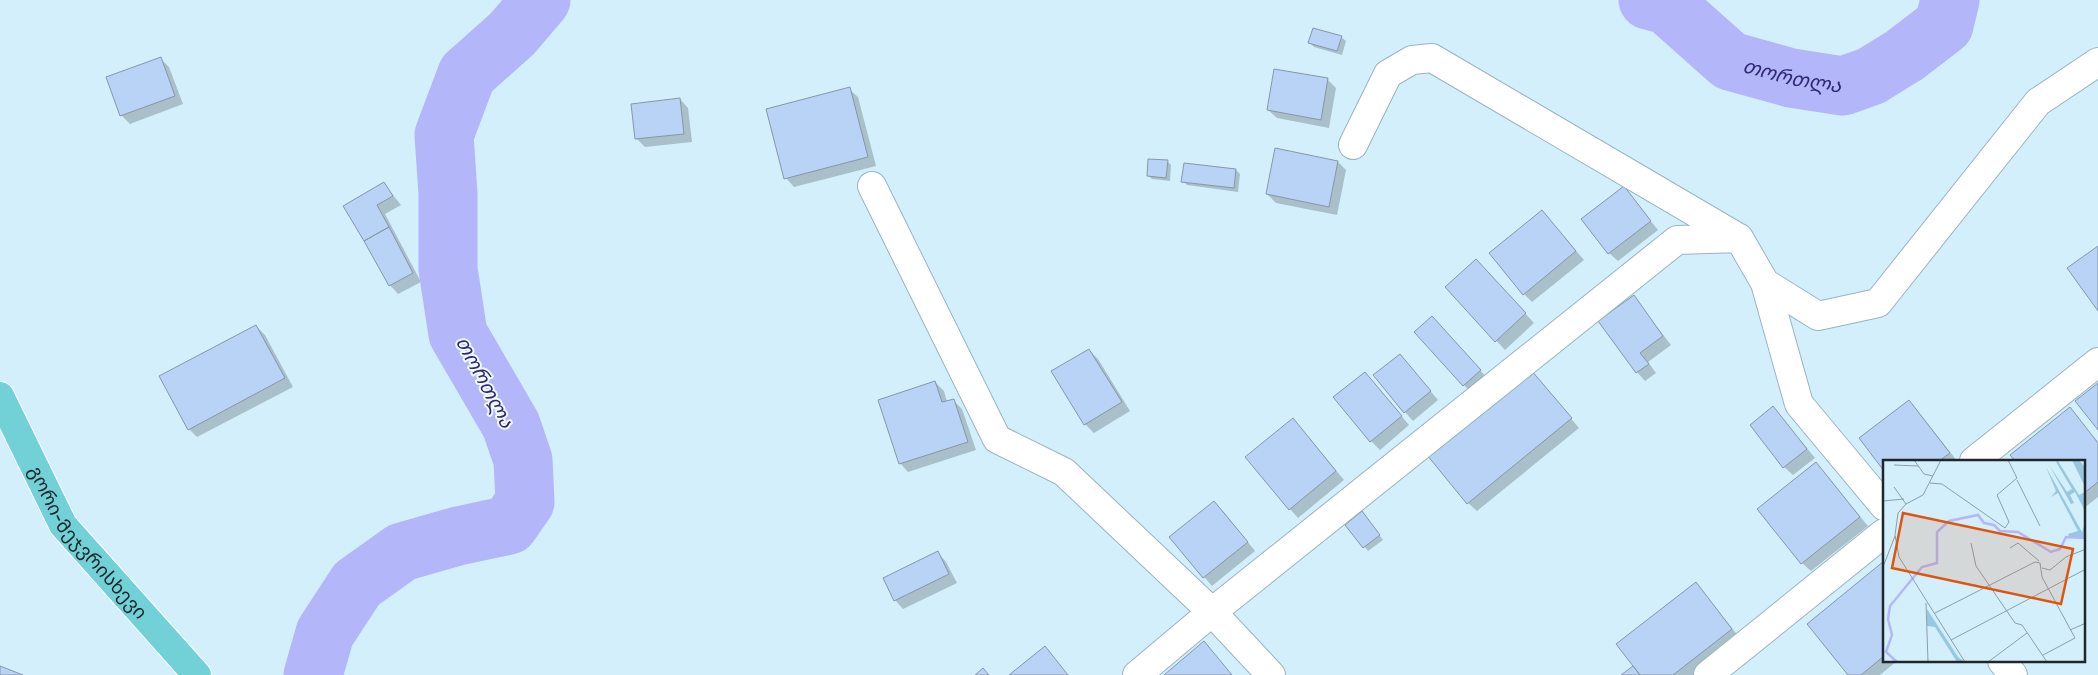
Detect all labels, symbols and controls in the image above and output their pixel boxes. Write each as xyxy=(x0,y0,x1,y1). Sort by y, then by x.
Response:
water label: თორთლა xyxy=(1740,53,1844,98)
water label: თორთლა xyxy=(451,332,520,433)
inset map xyxy=(1883,460,2086,662)
street label: გორი-მეჯვრისხევი xyxy=(24,462,153,623)

